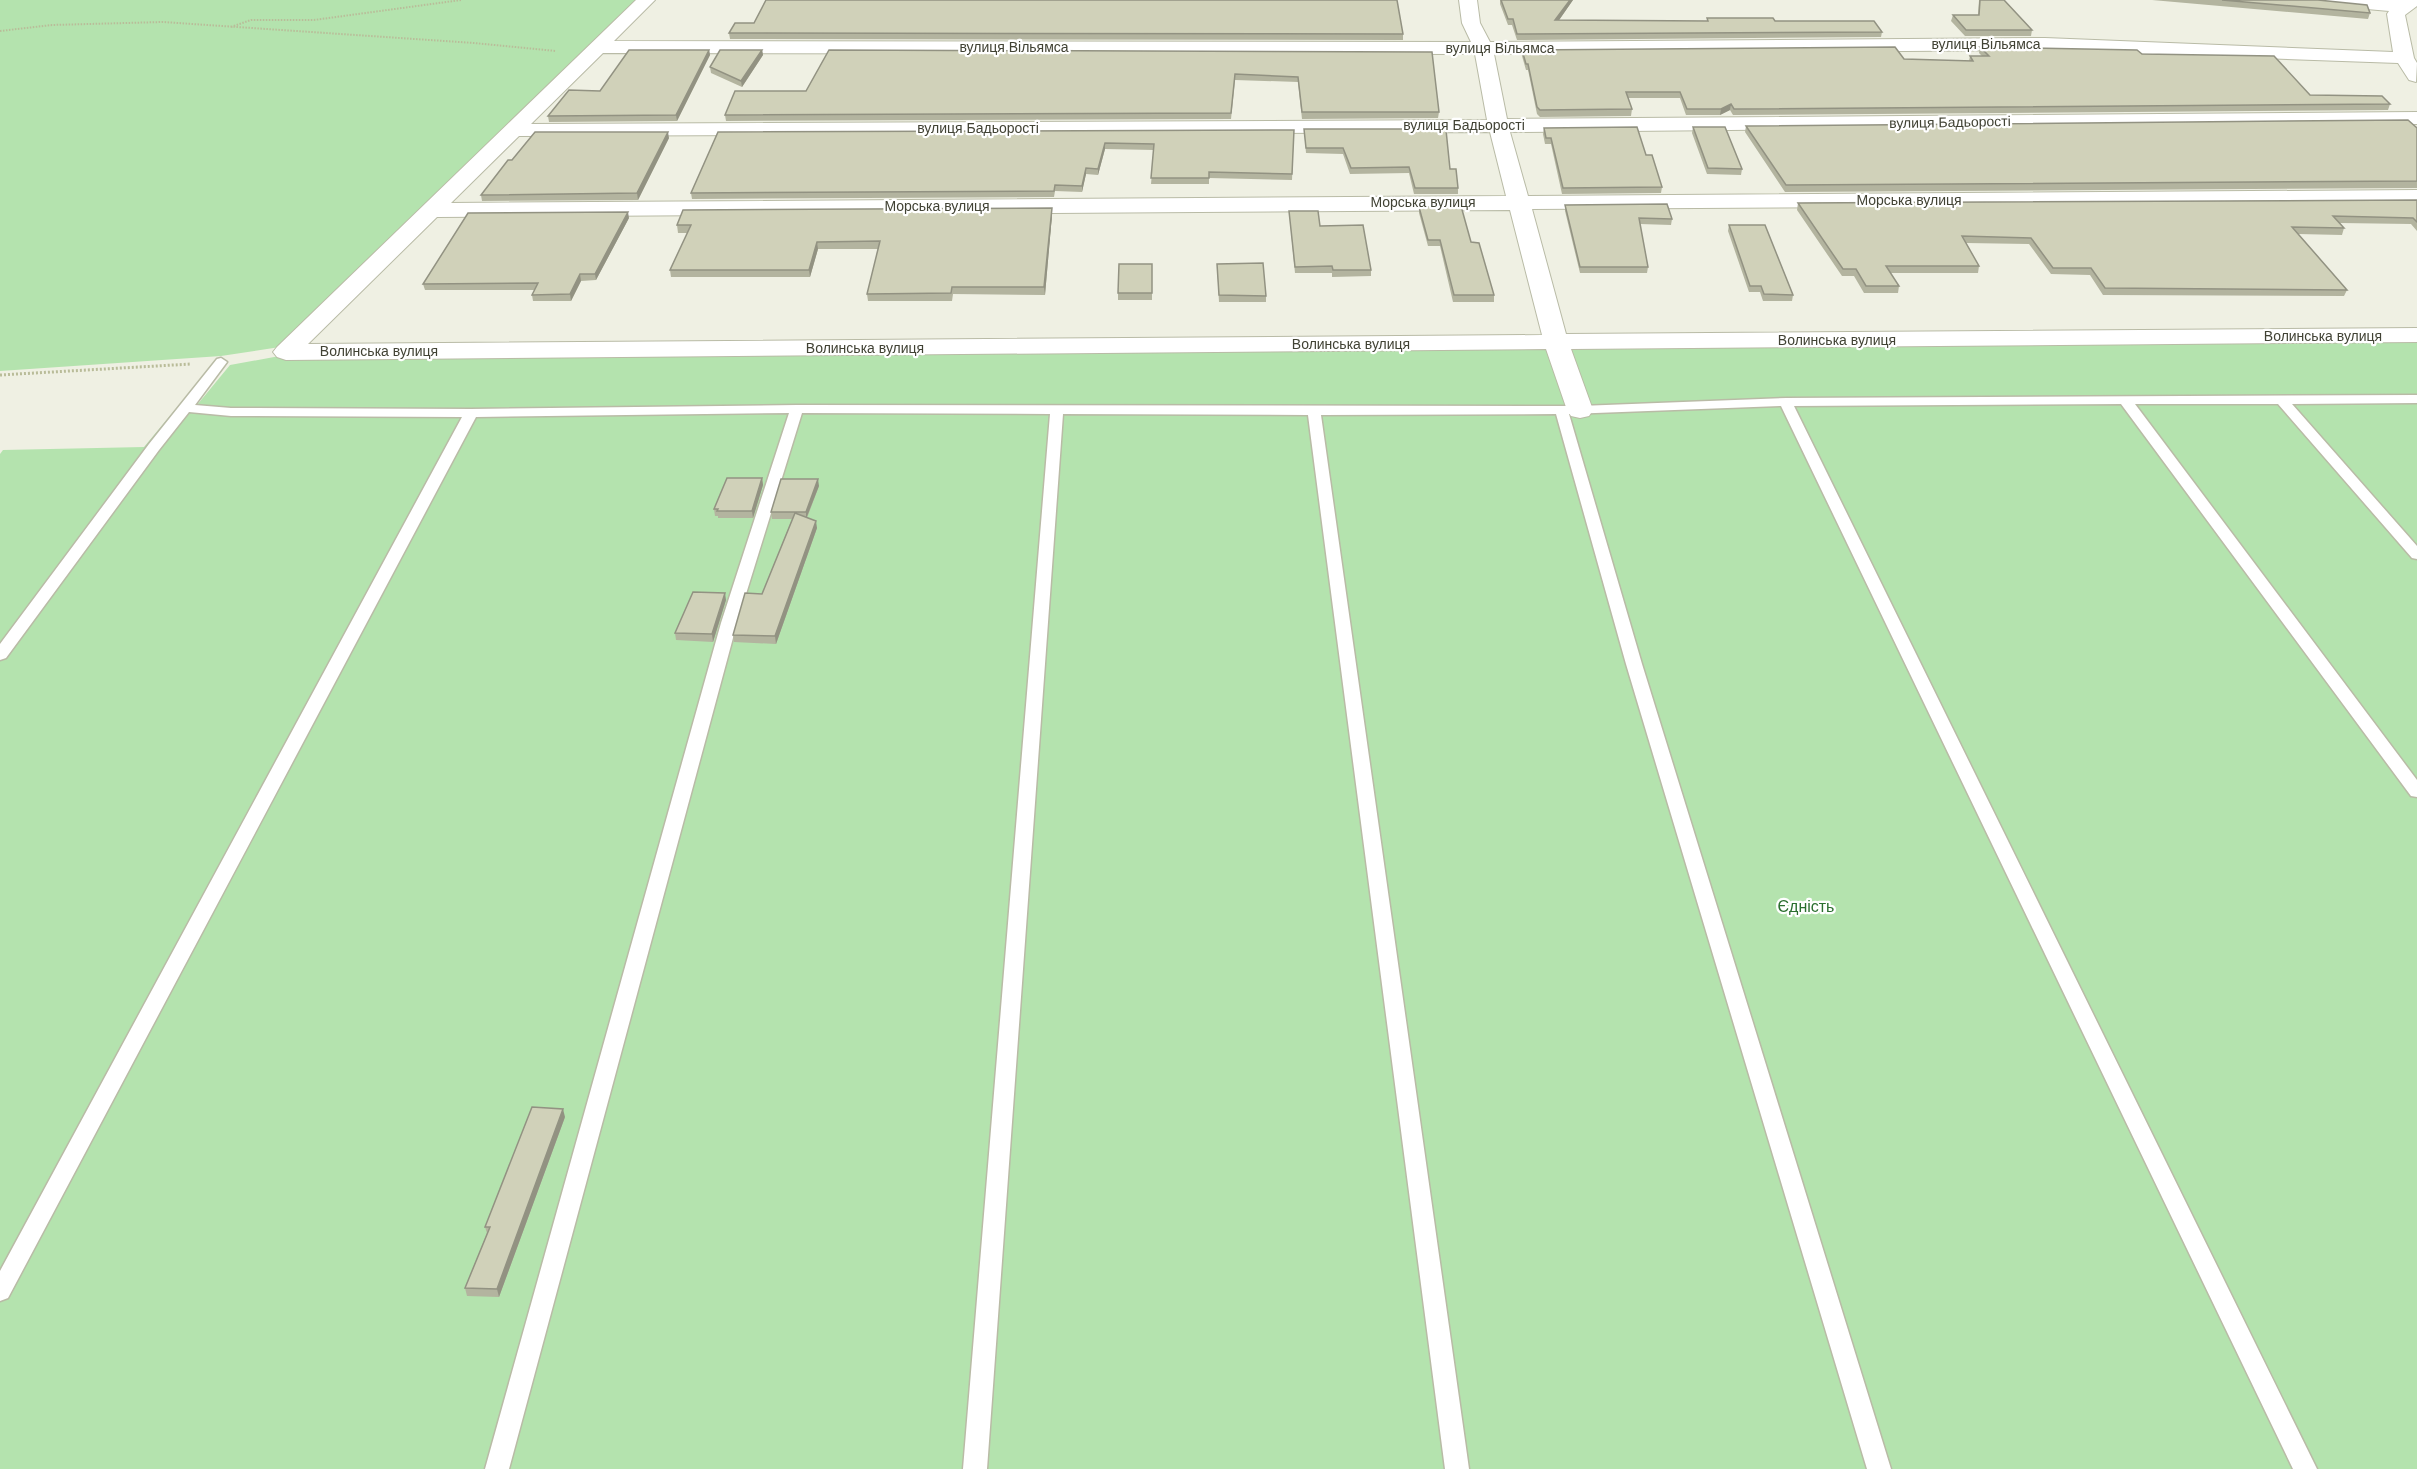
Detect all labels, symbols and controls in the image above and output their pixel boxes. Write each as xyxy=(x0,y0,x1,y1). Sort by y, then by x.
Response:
street label: вулиця Вільямса xyxy=(1931,36,2041,52)
street label: вулиця Вільямса xyxy=(959,39,1069,55)
street label: вулиця Вільямса xyxy=(1445,40,1555,56)
street label: вулиця Бадьорості xyxy=(1889,113,2011,131)
street label: вулиця Бадьорості xyxy=(1403,117,1525,133)
street label: вулиця Бадьорості xyxy=(917,120,1039,136)
street label: Морська вулиця xyxy=(1856,192,1962,208)
street label: Морська вулиця xyxy=(1370,194,1476,210)
street label: Морська вулиця xyxy=(884,198,990,214)
street label: Волинська вулиця xyxy=(2264,328,2382,344)
street label: Волинська вулиця xyxy=(1778,332,1896,348)
street label: Волинська вулиця xyxy=(1292,336,1410,352)
street label: Волинська вулиця xyxy=(806,340,924,356)
street label: Волинська вулиця xyxy=(320,343,438,359)
park label: Єдність xyxy=(1778,898,1834,915)

